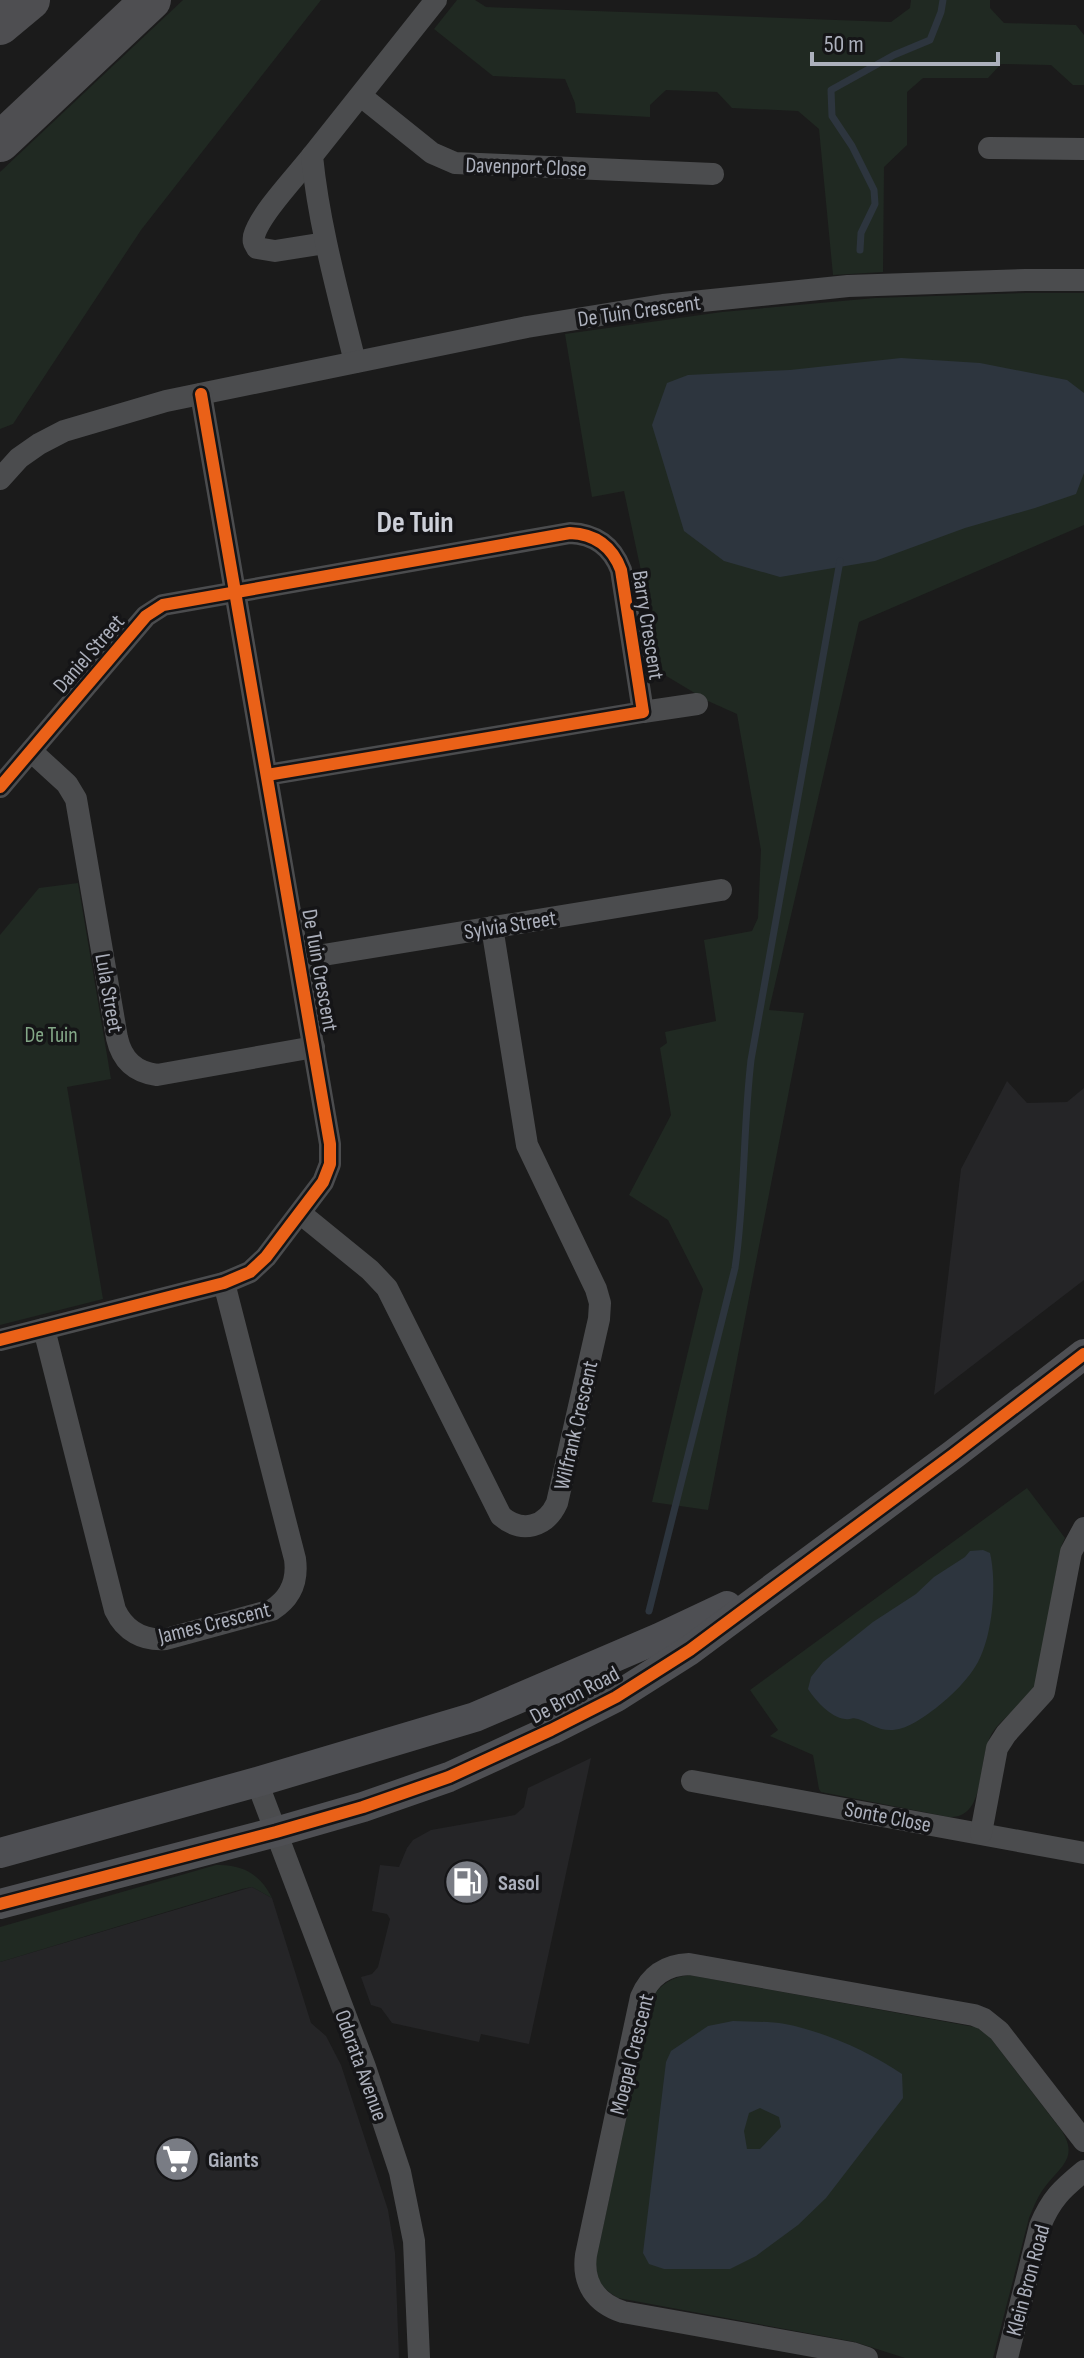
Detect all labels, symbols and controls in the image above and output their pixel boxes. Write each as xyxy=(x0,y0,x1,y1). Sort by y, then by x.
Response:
scale bar xyxy=(812,16,998,66)
text: 50 m xyxy=(824,30,864,59)
street label: Davenport Close xyxy=(465,152,587,183)
street label: De Tuin Crescent xyxy=(576,289,703,333)
district label: De Tuin xyxy=(377,505,453,541)
street label: Barry Crescent xyxy=(626,569,670,682)
street label: Daniel Street xyxy=(48,609,131,699)
street label: Sylvia Street xyxy=(462,905,559,946)
street label: De Tuin Crescent xyxy=(295,907,344,1034)
street label: Lula Street xyxy=(88,952,129,1035)
park label: De Tuin xyxy=(24,1022,78,1049)
street label: Wilfrank Crescent xyxy=(548,1358,604,1493)
street label: James Crescent xyxy=(155,1596,273,1651)
street label: De Bron Road xyxy=(525,1660,624,1730)
street label: Sonte Close xyxy=(842,1796,933,1839)
fuel station icon: Sasol xyxy=(443,1858,491,1906)
place label: Sasol xyxy=(498,1870,539,1897)
street label: Moepel Crescent xyxy=(604,1991,661,2118)
street label: Odorata Avenue xyxy=(328,2006,393,2125)
supermarket icon: Giants xyxy=(153,2135,201,2183)
place label: Giants xyxy=(208,2147,259,2174)
street label: Klein Bron Road xyxy=(1001,2222,1056,2339)

